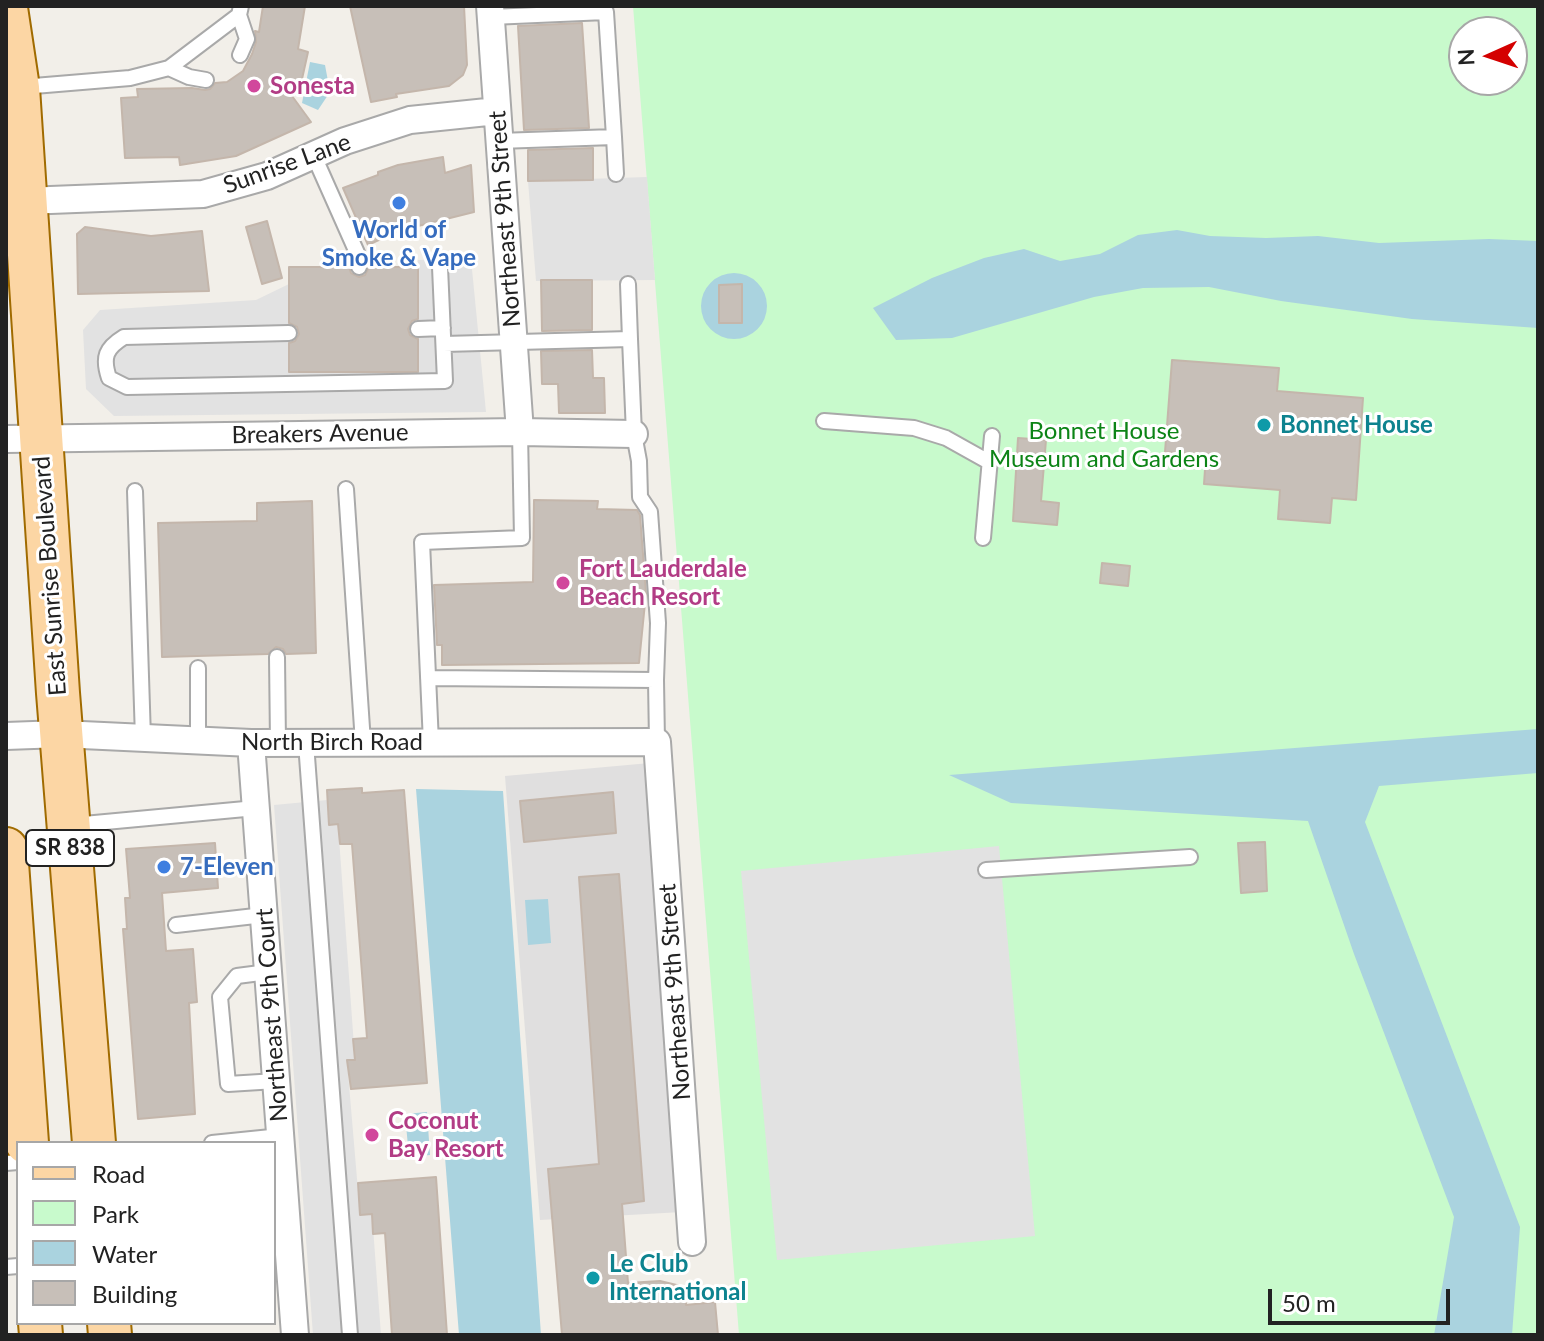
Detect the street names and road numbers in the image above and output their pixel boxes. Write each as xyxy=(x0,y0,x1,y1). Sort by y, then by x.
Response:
street label: Northeast 9th Street xyxy=(483,110,527,328)
street label: Sunrise Lane xyxy=(219,128,355,200)
street label: Breakers Avenue xyxy=(231,418,409,450)
street label: East Sunrise Boulevard xyxy=(27,455,73,697)
street label: North Birch Road xyxy=(241,728,423,756)
road number: SR 838 xyxy=(26,830,114,866)
street label: Northeast 9th Street xyxy=(653,883,697,1101)
street label: Northeast 9th Court xyxy=(250,907,294,1123)

